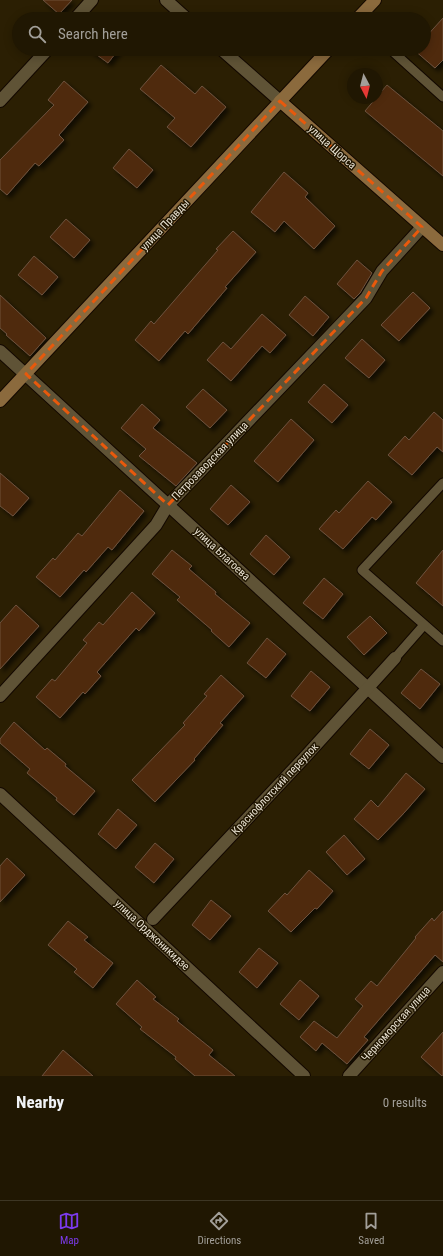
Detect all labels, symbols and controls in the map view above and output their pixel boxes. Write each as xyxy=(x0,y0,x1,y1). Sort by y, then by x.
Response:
search box xyxy=(12,12,431,56)
icon: search xyxy=(26,23,48,45)
text: Search here xyxy=(58,25,128,43)
north arrow xyxy=(347,68,383,104)
street label: улица Щорса xyxy=(305,122,359,172)
street label: улица Правды xyxy=(138,197,192,253)
street label: Петрозаводская улица xyxy=(169,419,251,503)
street label: улица Благоева xyxy=(191,525,253,583)
street label: Краснофлотский переулок xyxy=(229,740,322,838)
street label: улица Орджоникидзе xyxy=(112,897,192,973)
street label: Черноморская улица xyxy=(359,984,433,1064)
text: Nearby xyxy=(16,1092,64,1112)
text: 0 results xyxy=(383,1095,427,1110)
tab: Map xyxy=(58,1210,80,1247)
tab: Directions xyxy=(197,1210,241,1247)
tab: Saved xyxy=(358,1210,385,1247)

